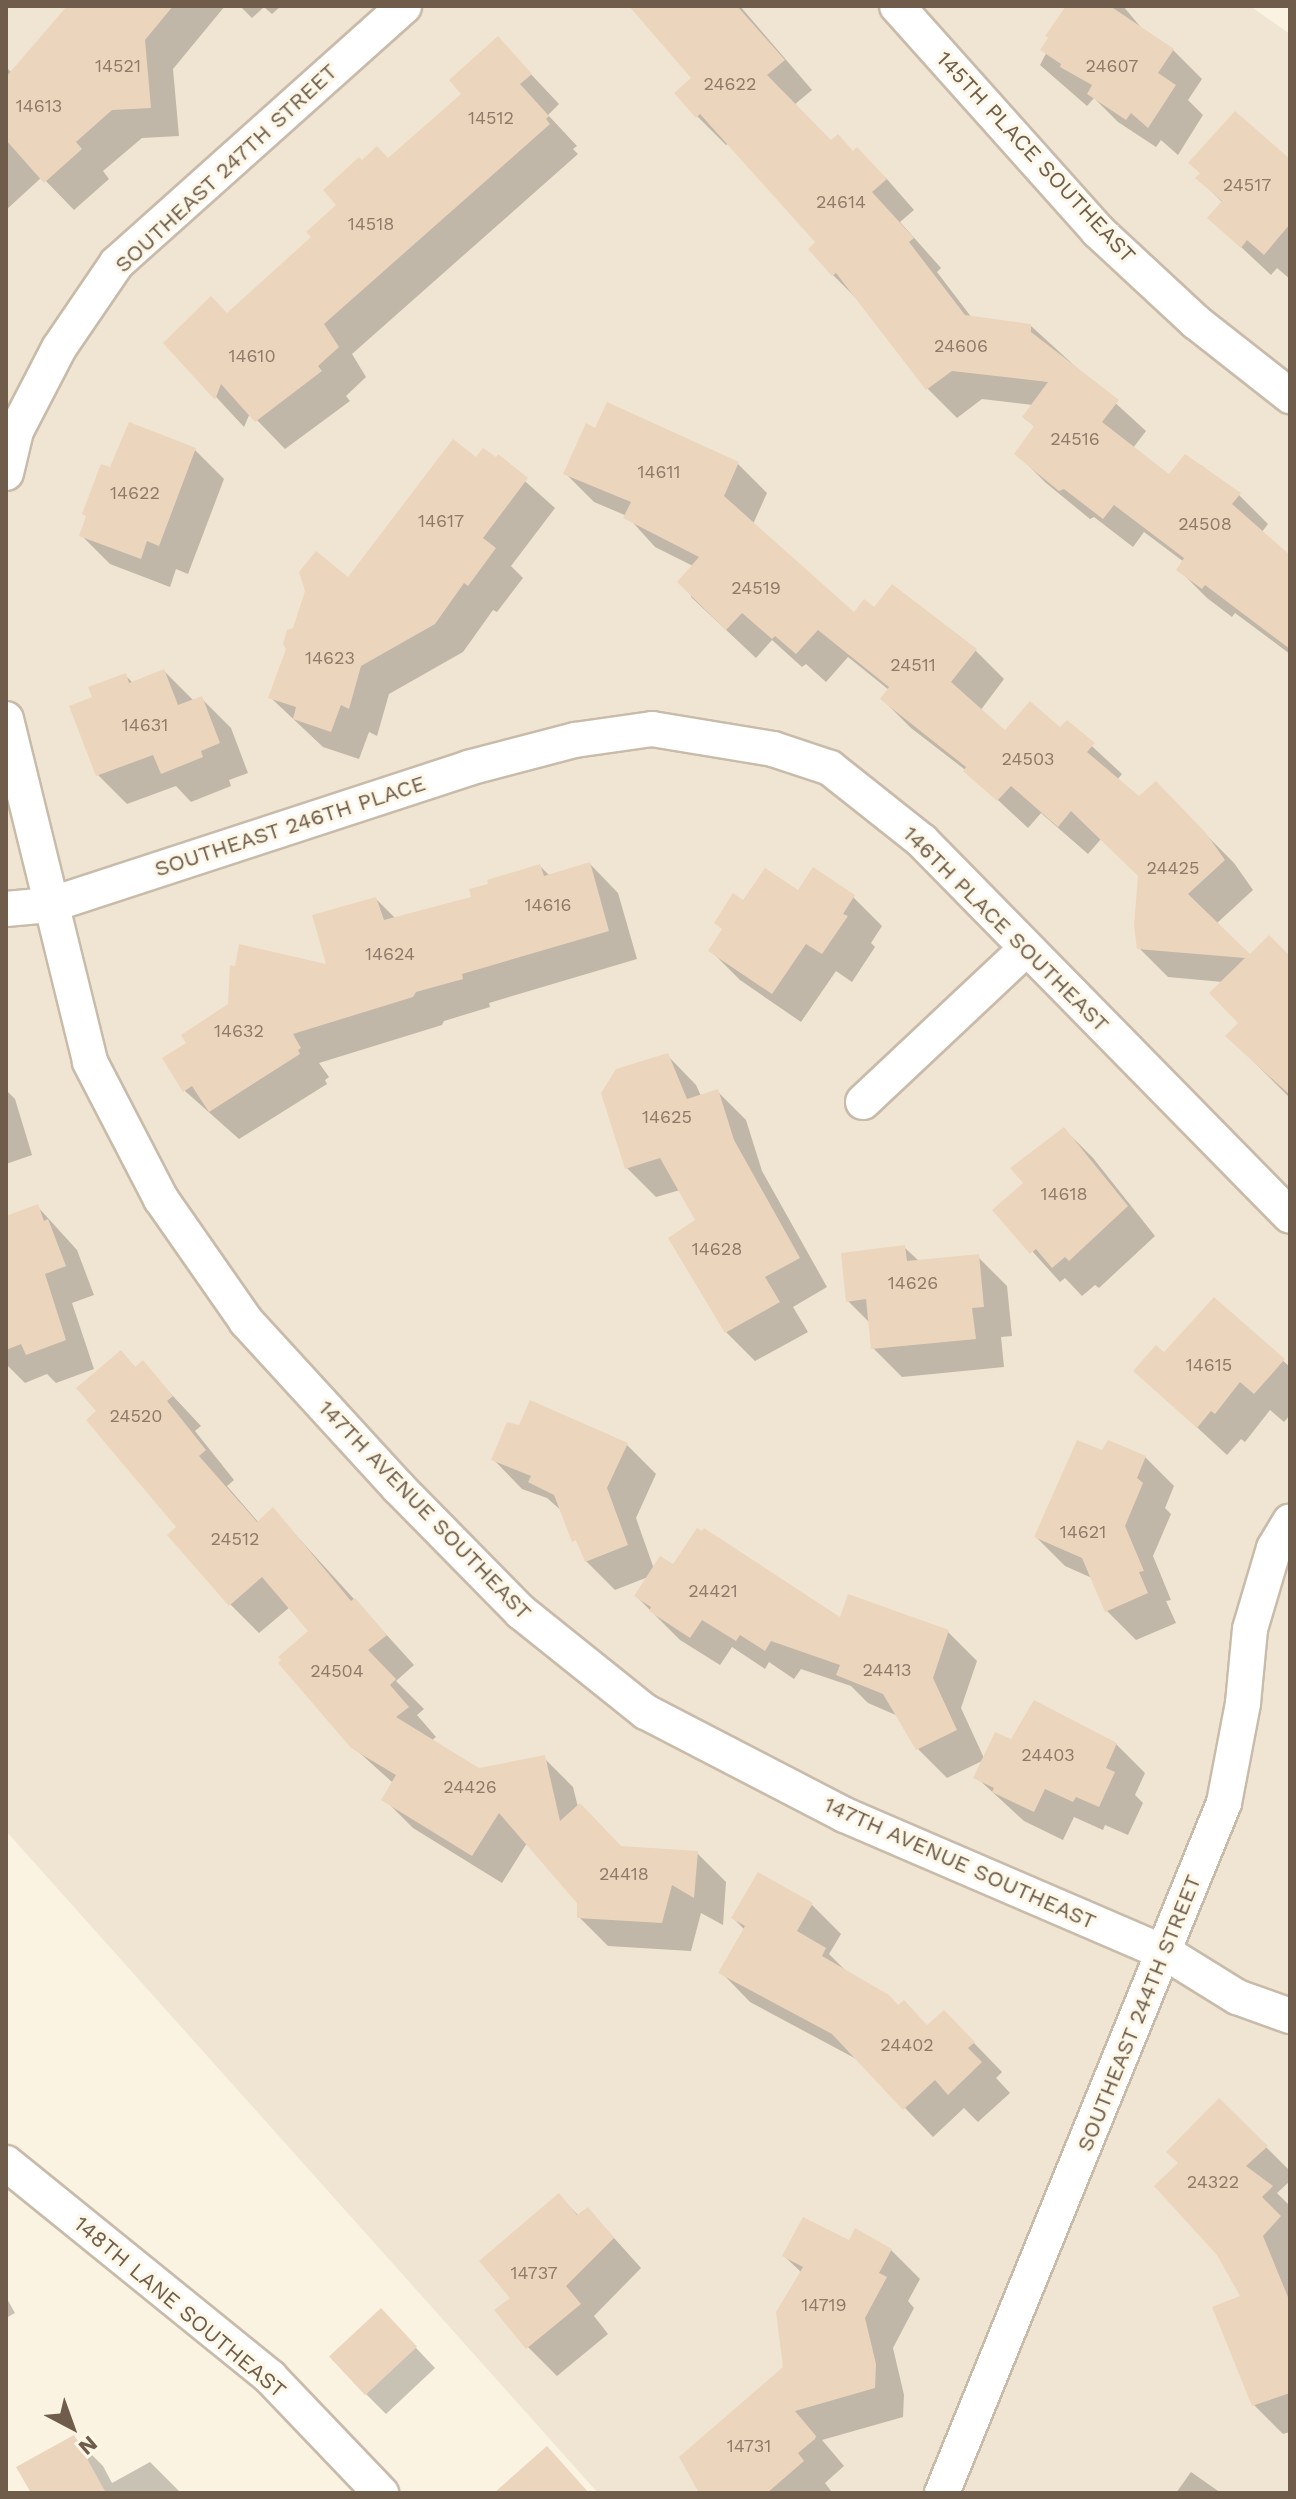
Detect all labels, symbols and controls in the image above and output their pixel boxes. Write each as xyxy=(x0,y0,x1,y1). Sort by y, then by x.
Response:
street label: 145TH PLACE SOUTHEAST xyxy=(931,46,1141,268)
house number: 14521 xyxy=(95,55,141,77)
house number: 24607 xyxy=(1086,55,1138,77)
street label: SOUTHEAST 247TH STREET xyxy=(109,58,343,278)
house number: 24622 xyxy=(704,73,756,95)
house number: 14613 xyxy=(16,95,62,117)
house number: 14512 xyxy=(468,107,514,129)
house number: 24517 xyxy=(1223,174,1271,196)
house number: 24614 xyxy=(816,191,866,213)
house number: 14518 xyxy=(348,213,394,235)
house number: 24606 xyxy=(934,335,988,357)
house number: 14610 xyxy=(228,345,276,367)
house number: 24516 xyxy=(1050,428,1100,450)
house number: 14611 xyxy=(637,461,681,483)
house number: 14622 xyxy=(110,482,160,504)
house number: 14617 xyxy=(418,510,464,532)
house number: 24508 xyxy=(1178,513,1232,535)
house number: 24519 xyxy=(731,577,781,599)
house number: 14623 xyxy=(305,647,355,669)
house number: 24511 xyxy=(890,654,936,676)
house number: 14631 xyxy=(122,714,168,736)
house number: 24503 xyxy=(1002,748,1054,770)
street label: SOUTHEAST 246TH PLACE xyxy=(151,770,429,882)
street label: 146TH PLACE SOUTHEAST xyxy=(898,821,1114,1037)
house number: 24425 xyxy=(1147,857,1199,879)
house number: 14616 xyxy=(525,894,571,916)
house number: 14624 xyxy=(365,943,415,965)
house number: 14632 xyxy=(214,1020,264,1042)
house number: 14625 xyxy=(642,1106,692,1128)
house number: 14618 xyxy=(1040,1183,1088,1205)
house number: 14628 xyxy=(692,1238,742,1260)
house number: 14626 xyxy=(888,1272,938,1294)
house number: 14615 xyxy=(1186,1354,1232,1376)
street label: 147TH AVENUE SOUTHEAST xyxy=(313,1394,537,1626)
house number: 24520 xyxy=(109,1405,163,1427)
house number: 14621 xyxy=(1060,1521,1106,1543)
house number: 24512 xyxy=(211,1528,259,1550)
house number: 24421 xyxy=(688,1580,738,1602)
house number: 24413 xyxy=(862,1659,912,1681)
house number: 24504 xyxy=(310,1660,364,1682)
house number: 24403 xyxy=(1021,1744,1075,1766)
house number: 24426 xyxy=(443,1776,497,1798)
street label: 147TH AVENUE SOUTHEAST xyxy=(820,1791,1100,1935)
house number: 24418 xyxy=(599,1863,649,1885)
street label: SOUTHEAST 244TH STREET xyxy=(1071,1871,1207,2155)
house number: 24402 xyxy=(880,2034,934,2056)
house number: 24322 xyxy=(1187,2171,1239,2193)
street label: 148TH LANE SOUTHEAST xyxy=(69,2211,291,2403)
house number: 14737 xyxy=(510,2262,558,2284)
house number: 14719 xyxy=(801,2294,847,2316)
north arrow xyxy=(32,2387,112,2467)
text: N xyxy=(74,2431,102,2460)
house number: 14731 xyxy=(727,2435,771,2457)

